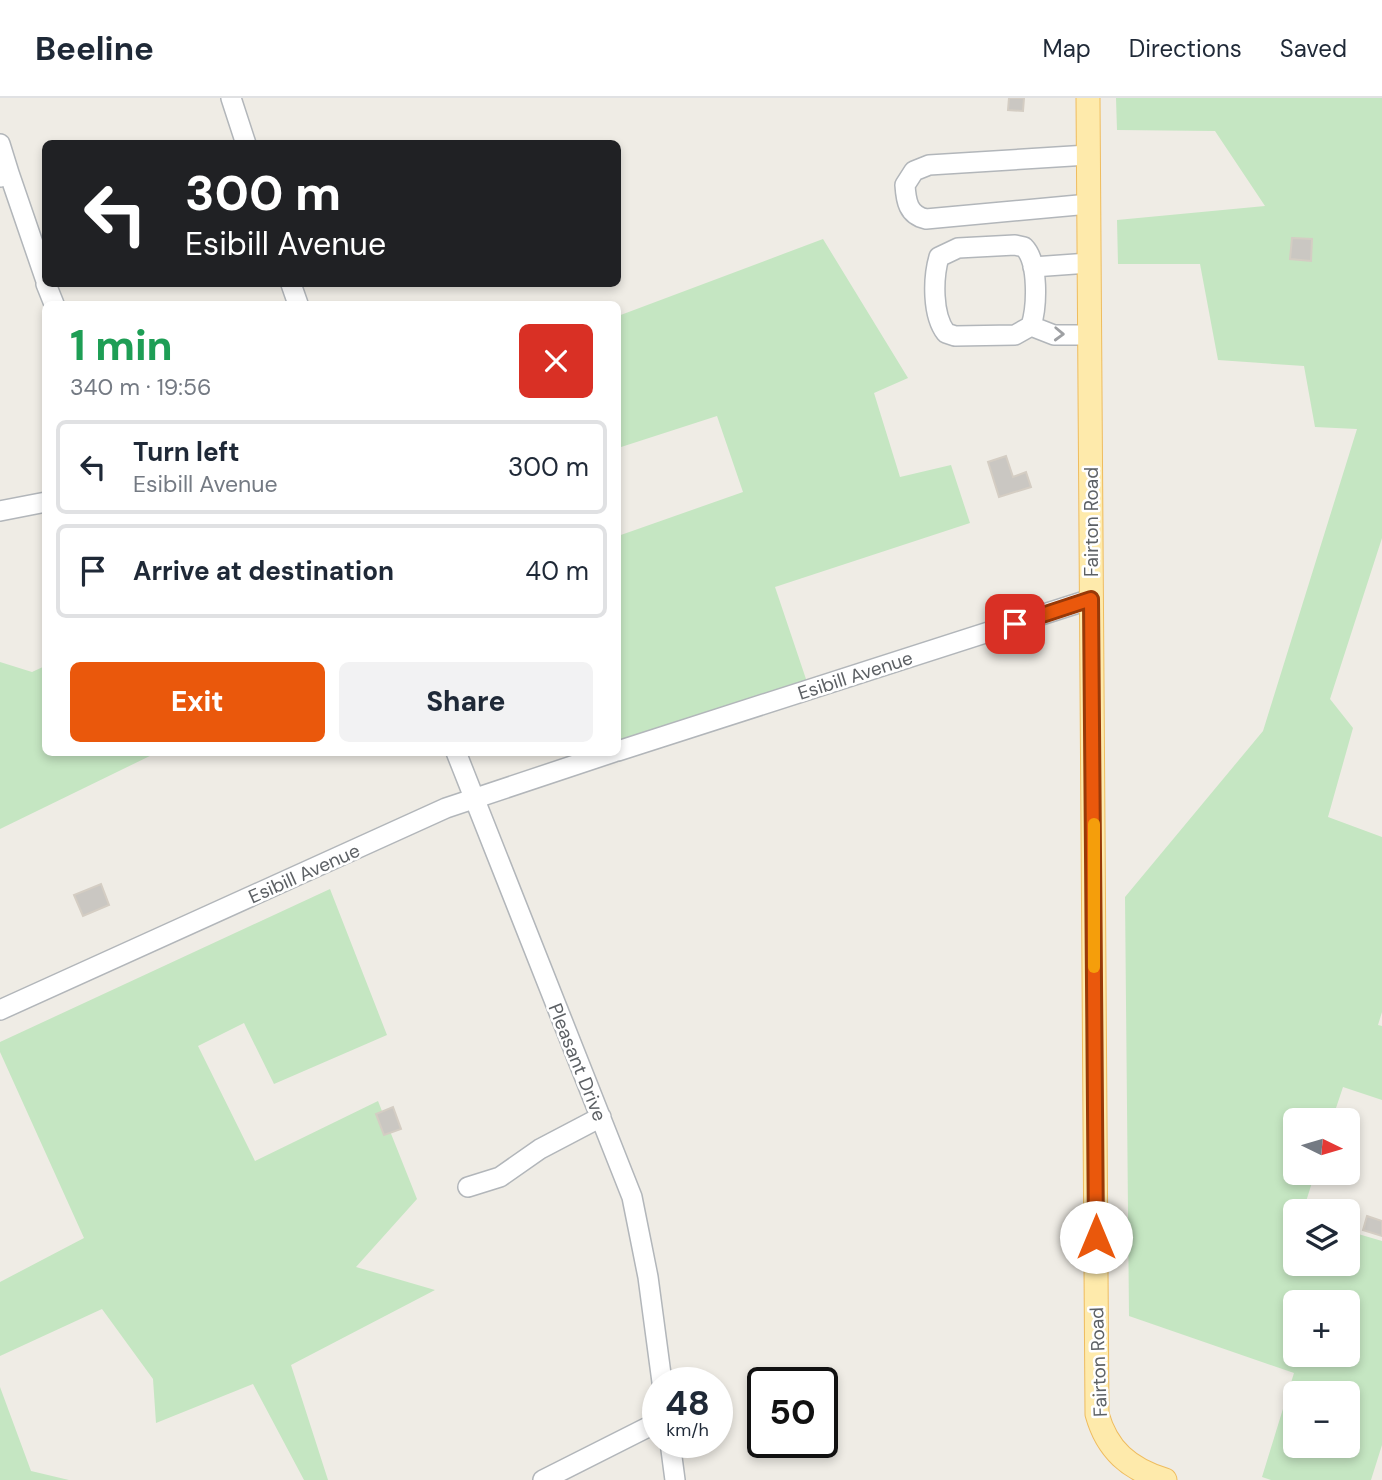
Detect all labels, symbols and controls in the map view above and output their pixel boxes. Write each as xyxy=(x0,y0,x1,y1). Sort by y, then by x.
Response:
text: Beeline xyxy=(35,27,154,70)
text: Map xyxy=(1043,33,1091,64)
text: Directions xyxy=(1129,33,1242,64)
text: Saved xyxy=(1280,33,1347,64)
text: 300 m xyxy=(185,161,341,225)
icon: left xyxy=(70,168,161,259)
text: Esibill Avenue xyxy=(185,223,386,265)
text: 1 min xyxy=(70,318,173,373)
button: close xyxy=(519,324,593,398)
one-way arrow xyxy=(1054,327,1065,342)
text: 340 m · 19:56 xyxy=(70,372,211,402)
text: Turn left xyxy=(133,435,240,469)
icon: left xyxy=(74,448,112,486)
text: 300 m xyxy=(508,450,589,484)
street label: Fairton Road xyxy=(1079,467,1104,577)
text: Esibill Avenue xyxy=(133,469,278,499)
icon: arrive xyxy=(74,552,112,590)
text: Arrive at destination xyxy=(133,554,394,588)
text: 40 m xyxy=(525,554,589,588)
pin xyxy=(985,594,1045,654)
icon: arrive xyxy=(996,605,1034,643)
street label: Esibill Avenue xyxy=(795,645,916,706)
button: Exit xyxy=(70,662,325,742)
button: Share xyxy=(339,662,593,742)
street label: Esibill Avenue xyxy=(245,838,364,909)
street label: Pleasant Drive xyxy=(543,1000,612,1125)
north arrow xyxy=(1283,1108,1360,1185)
map controls xyxy=(1283,1108,1360,1458)
button: layers xyxy=(1283,1199,1360,1276)
position arrow xyxy=(1059,1200,1133,1274)
button: + xyxy=(1283,1290,1360,1367)
street label: Fairton Road xyxy=(1084,1307,1113,1417)
speed limit sign: 50 xyxy=(747,1367,838,1458)
text: 48 xyxy=(665,1380,710,1426)
button: − xyxy=(1283,1381,1360,1458)
text: km/h xyxy=(666,1418,709,1442)

